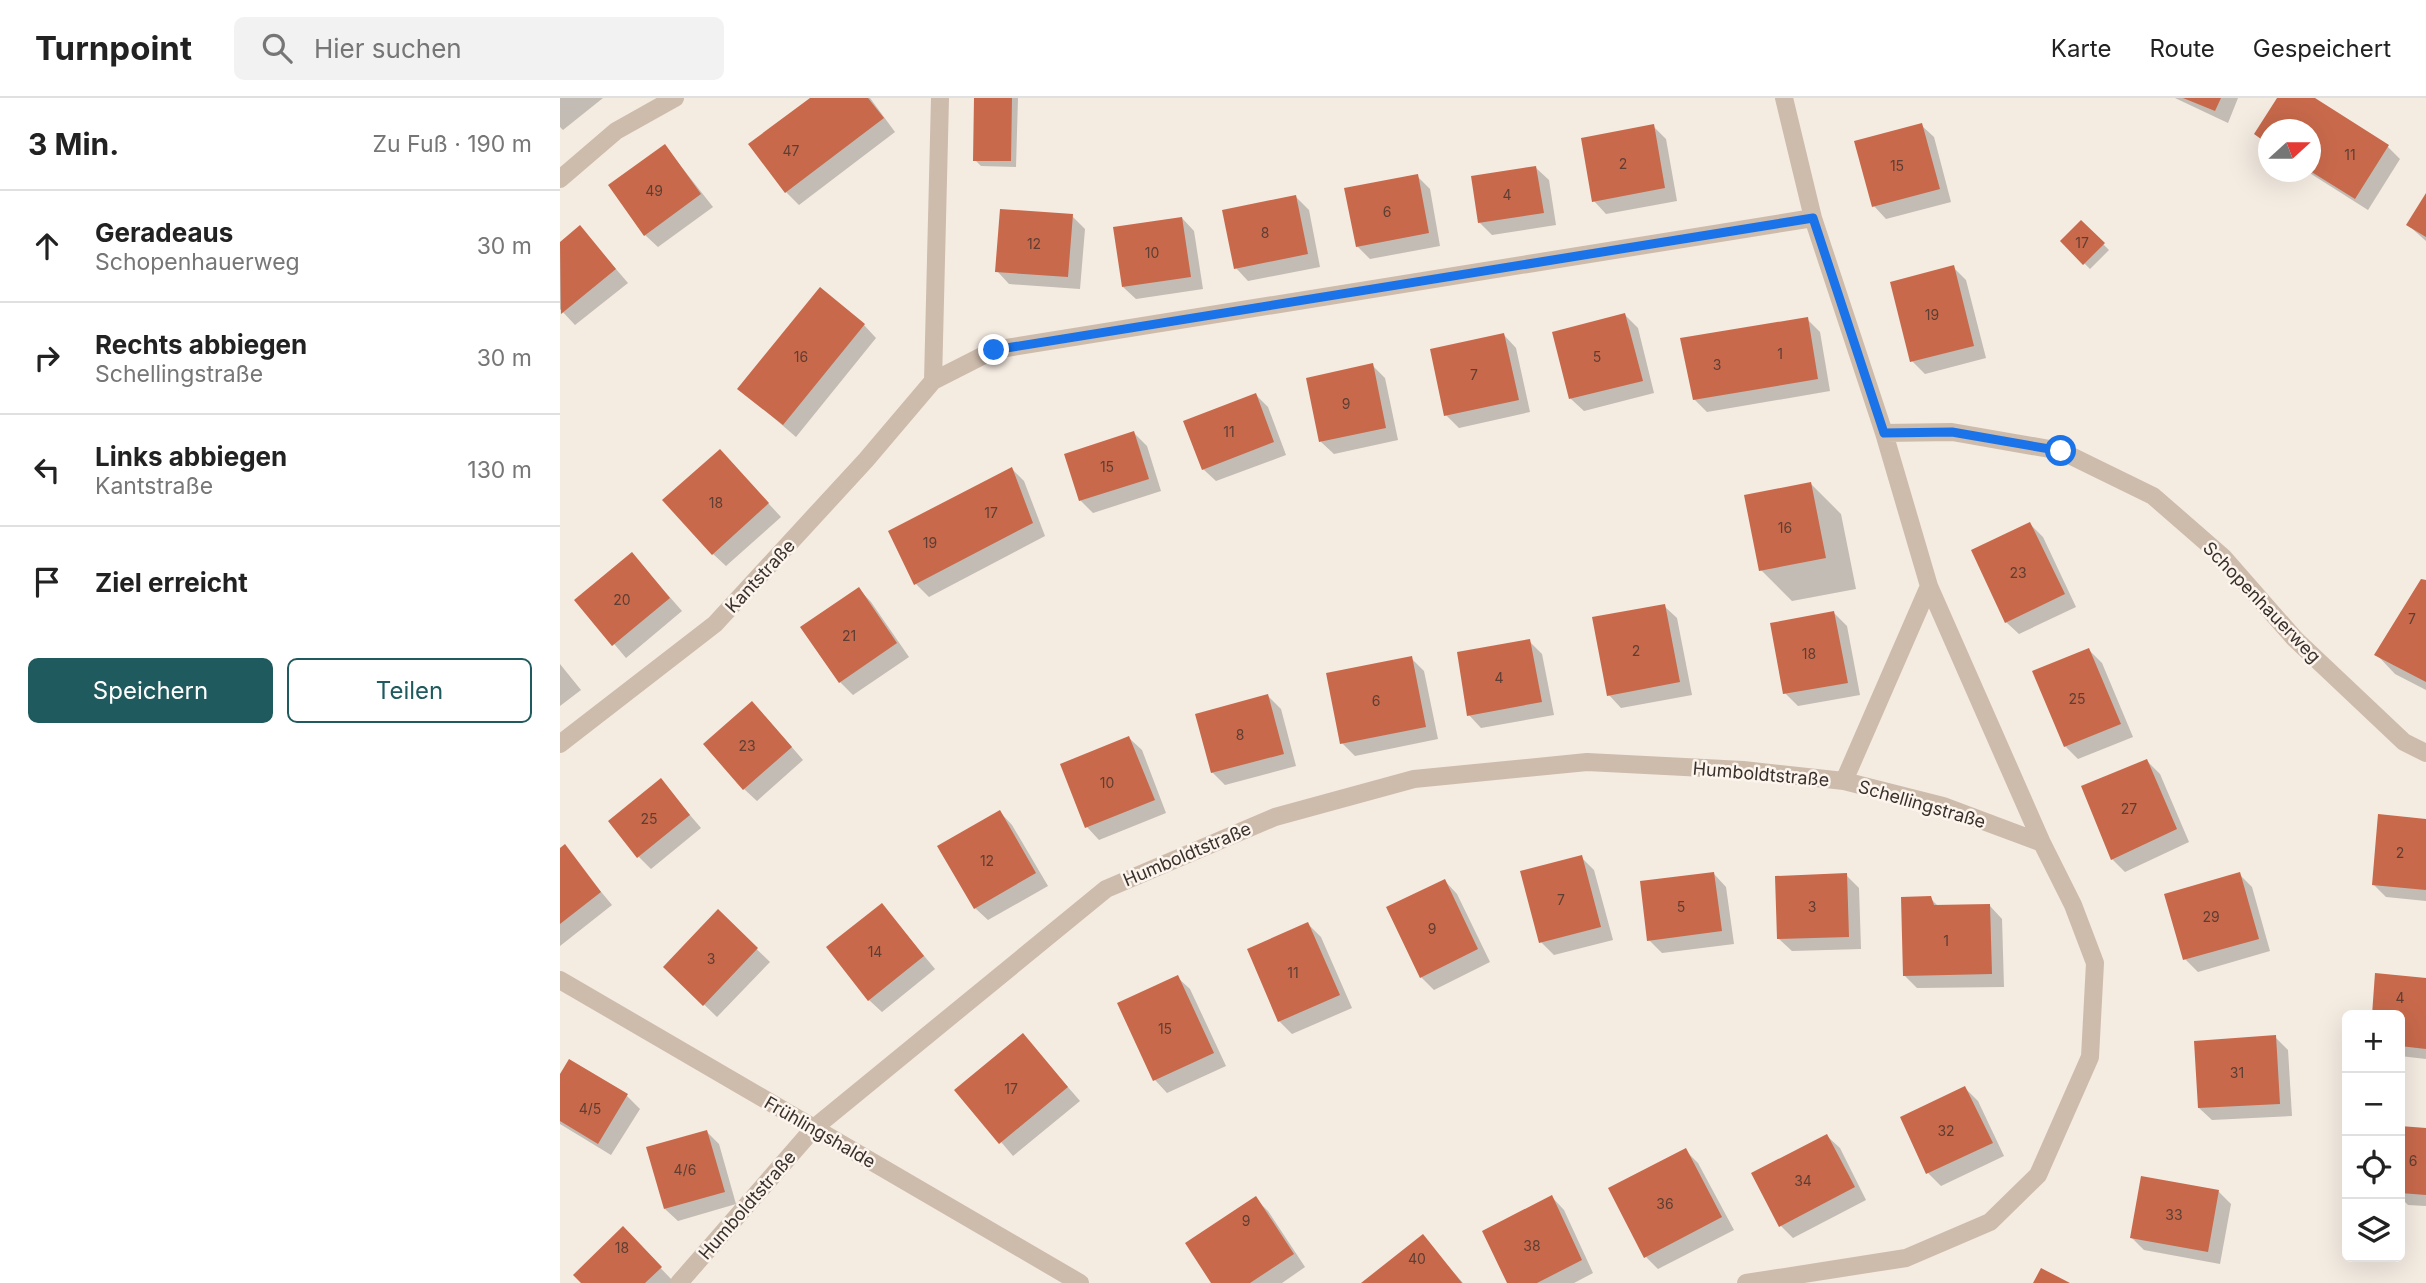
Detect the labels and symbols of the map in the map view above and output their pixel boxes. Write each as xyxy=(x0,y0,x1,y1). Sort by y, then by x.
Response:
north arrow xyxy=(2258,119,2321,182)
house number: 47 xyxy=(783,142,800,159)
house number: 11 xyxy=(2344,146,2356,163)
house number: 2 xyxy=(1619,155,1627,172)
house number: 15 xyxy=(1890,157,1904,174)
house number: 49 xyxy=(645,182,663,199)
house number: 4 xyxy=(1502,186,1512,203)
house number: 6 xyxy=(1383,203,1391,220)
house number: 8 xyxy=(1261,224,1269,241)
house number: 17 xyxy=(2075,234,2089,251)
house number: 12 xyxy=(1027,235,1041,252)
house number: 10 xyxy=(1145,244,1159,261)
house number: 19 xyxy=(1925,306,1939,323)
route end xyxy=(978,334,1009,365)
house number: 1 xyxy=(1777,345,1783,362)
house number: 16 xyxy=(794,348,808,365)
house number: 5 xyxy=(1593,348,1601,365)
house number: 3 xyxy=(1713,356,1721,373)
house number: 7 xyxy=(1470,366,1478,383)
house number: 9 xyxy=(1342,395,1350,412)
house number: 11 xyxy=(1223,423,1235,440)
route start xyxy=(2045,435,2076,466)
house number: 15 xyxy=(1100,458,1114,475)
house number: 18 xyxy=(709,494,723,511)
house number: 17 xyxy=(984,504,998,521)
house number: 16 xyxy=(1778,519,1792,536)
house number: 19 xyxy=(923,534,937,551)
street label: Kantstraße xyxy=(721,535,799,617)
street label: Schopenhauerweg xyxy=(2199,537,2325,667)
house number: 23 xyxy=(2009,564,2027,581)
house number: 20 xyxy=(613,591,631,608)
house number: 7 xyxy=(2408,610,2416,627)
house number: 21 xyxy=(842,627,856,644)
house number: 2 xyxy=(1632,642,1640,659)
house number: 18 xyxy=(1802,645,1816,662)
house number: 4 xyxy=(1494,669,1504,686)
house number: 25 xyxy=(2068,690,2086,707)
house number: 6 xyxy=(1372,692,1380,709)
house number: 8 xyxy=(1236,726,1244,743)
house number: 23 xyxy=(738,737,756,754)
street label: Humboldtstraße xyxy=(1692,758,1830,790)
house number: 10 xyxy=(1100,774,1114,791)
street label: Schellingstraße xyxy=(1856,776,1988,832)
house number: 27 xyxy=(2121,800,2137,817)
house number: 25 xyxy=(640,810,658,827)
street label: Humboldtstraße xyxy=(1120,818,1254,890)
house number: 2 xyxy=(2396,844,2404,861)
house number: 12 xyxy=(980,852,994,869)
house number: 7 xyxy=(1557,891,1565,908)
house number: 5 xyxy=(1677,898,1685,915)
house number: 3 xyxy=(1808,898,1816,915)
house number: 29 xyxy=(2202,908,2220,925)
house number: 9 xyxy=(1428,920,1436,937)
house number: 1 xyxy=(1943,932,1949,949)
house number: 14 xyxy=(868,943,882,960)
house number: 3 xyxy=(707,950,715,967)
house number: 11 xyxy=(1287,964,1299,981)
house number: 4 xyxy=(2395,989,2405,1006)
house number: 15 xyxy=(1158,1020,1172,1037)
house number: 31 xyxy=(2230,1064,2244,1081)
house number: 17 xyxy=(1004,1080,1018,1097)
street label: Frühlingshalde xyxy=(761,1092,879,1172)
house number: 4/5 xyxy=(579,1100,601,1117)
house number: 32 xyxy=(1937,1122,1955,1139)
street label: Humboldtstraße xyxy=(694,1146,800,1264)
house number: 6 xyxy=(2409,1152,2417,1169)
house number: 4/6 xyxy=(674,1161,696,1178)
house number: 34 xyxy=(1794,1172,1812,1189)
house number: 36 xyxy=(1656,1195,1674,1212)
house number: 33 xyxy=(2165,1206,2183,1223)
house number: 9 xyxy=(1242,1212,1250,1229)
house number: 38 xyxy=(1523,1237,1541,1254)
house number: 18 xyxy=(615,1239,629,1256)
house number: 40 xyxy=(1408,1250,1426,1267)

